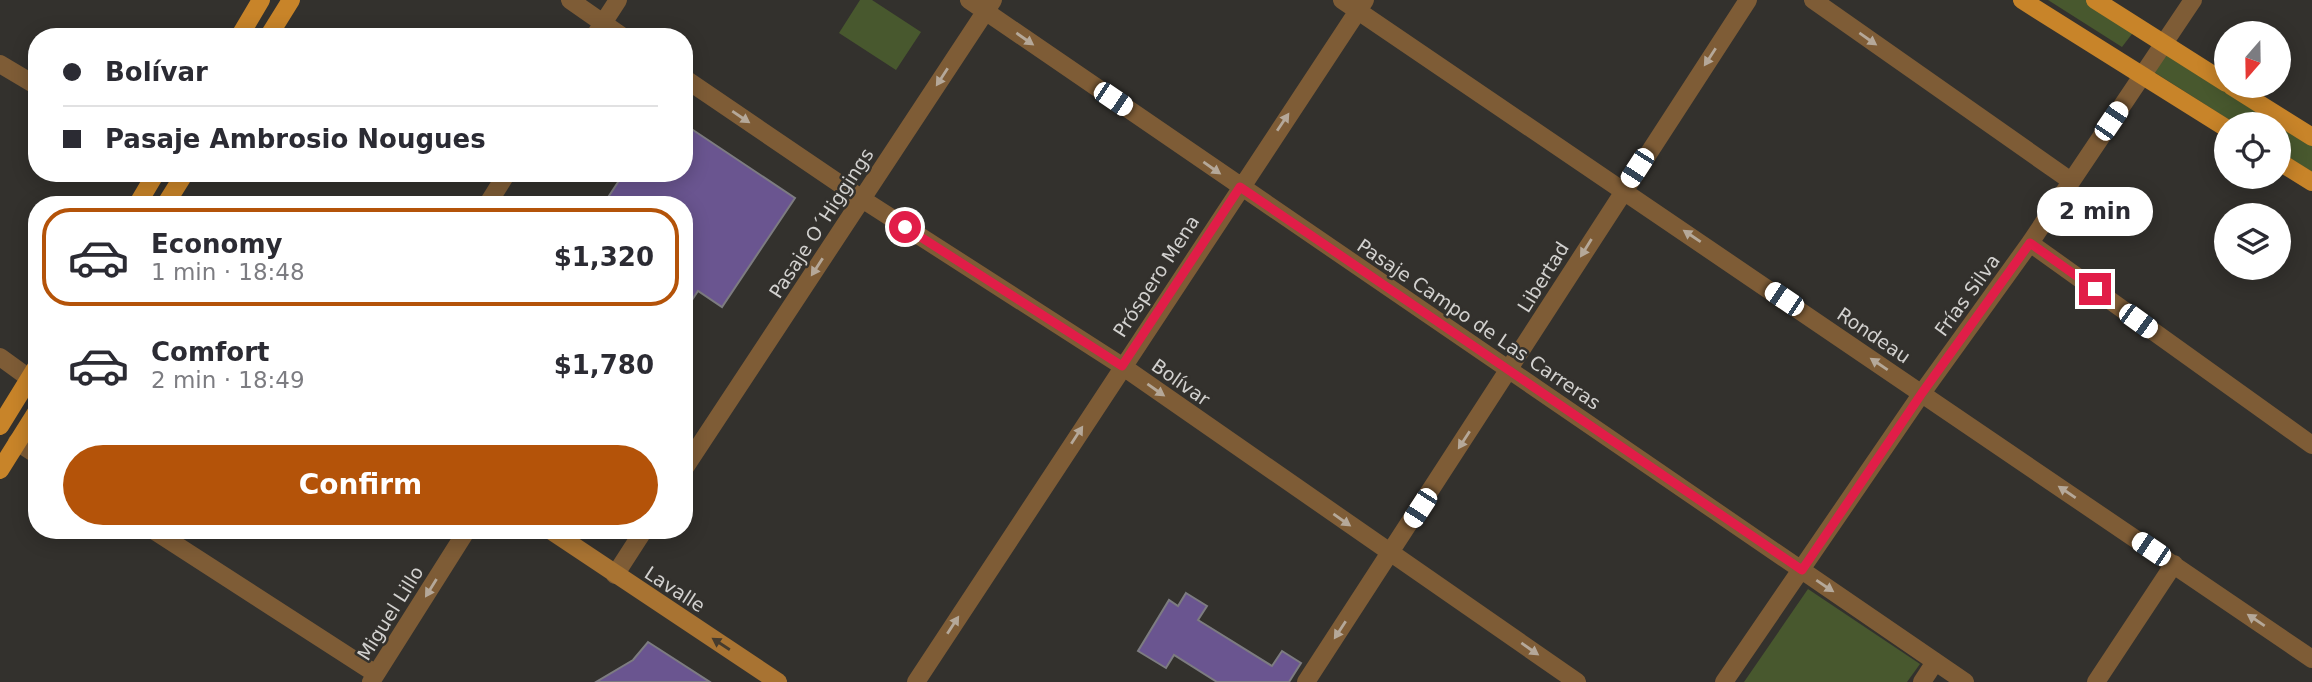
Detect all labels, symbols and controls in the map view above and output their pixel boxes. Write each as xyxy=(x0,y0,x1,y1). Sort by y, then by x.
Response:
north arrow xyxy=(2214,21,2291,98)
map controls xyxy=(2214,21,2291,280)
one-way arrow xyxy=(1016,32,1034,46)
one-way arrow xyxy=(1859,32,1877,46)
one-way arrow xyxy=(1704,47,1717,67)
text: Bolívar xyxy=(105,57,208,87)
one-way arrow xyxy=(936,68,949,87)
car xyxy=(1090,79,1137,119)
car xyxy=(2091,98,2132,144)
one-way arrow xyxy=(732,110,750,124)
one-way arrow xyxy=(1277,112,1290,132)
button: locate xyxy=(2214,112,2291,189)
text: Pasaje Ambrosio Nougues xyxy=(105,124,486,154)
street label: Pasaje O´Higgings xyxy=(764,144,878,302)
car xyxy=(1617,145,1658,191)
one-way arrow xyxy=(1203,161,1221,175)
callout: 2 min xyxy=(2037,188,2153,236)
text: 2 min xyxy=(2059,198,2131,224)
button: layers xyxy=(2214,203,2291,280)
route start xyxy=(889,211,921,243)
street label: Próspero Mena xyxy=(1108,211,1204,341)
icon: car xyxy=(67,226,130,289)
text: Economy xyxy=(151,229,282,259)
one-way arrow xyxy=(1682,230,1701,243)
street label: Pasaje Campo de Las Carreras xyxy=(1353,234,1605,414)
street label: Libertad xyxy=(1513,238,1573,316)
one-way arrow xyxy=(1580,238,1593,257)
text: $1,320 xyxy=(554,242,654,272)
street label: Frías Silva xyxy=(1930,250,2004,340)
one-way arrow xyxy=(810,258,823,277)
text: 1 min · 18:48 xyxy=(151,259,305,285)
route end xyxy=(2079,273,2111,305)
car xyxy=(1761,279,1808,319)
car xyxy=(2115,300,2162,342)
street label: Rondeau xyxy=(1833,303,1915,367)
icon: car xyxy=(67,334,130,397)
text: Comfort xyxy=(151,337,269,367)
text: $1,780 xyxy=(554,350,654,380)
street label: Bolívar xyxy=(1148,354,1214,410)
one-way arrow xyxy=(1870,357,1888,371)
text: 2 min · 18:49 xyxy=(151,367,305,393)
one-way arrow xyxy=(1147,383,1165,397)
one-way arrow xyxy=(1071,425,1084,444)
one-way arrow xyxy=(1458,430,1471,449)
button: Confirm xyxy=(63,445,658,525)
car xyxy=(1400,485,1441,531)
one-way arrow xyxy=(2058,486,2077,499)
one-way arrow xyxy=(1333,513,1351,527)
car xyxy=(2128,529,2175,569)
street label: Lavalle xyxy=(641,561,709,617)
street label: Miguel Lillo xyxy=(352,562,428,664)
one-way arrow xyxy=(424,578,437,598)
one-way arrow xyxy=(1815,580,1835,593)
one-way arrow xyxy=(2246,614,2265,627)
one-way arrow xyxy=(946,616,960,634)
one-way arrow xyxy=(1333,621,1347,639)
one-way arrow xyxy=(711,638,731,651)
one-way arrow xyxy=(1520,642,1539,655)

